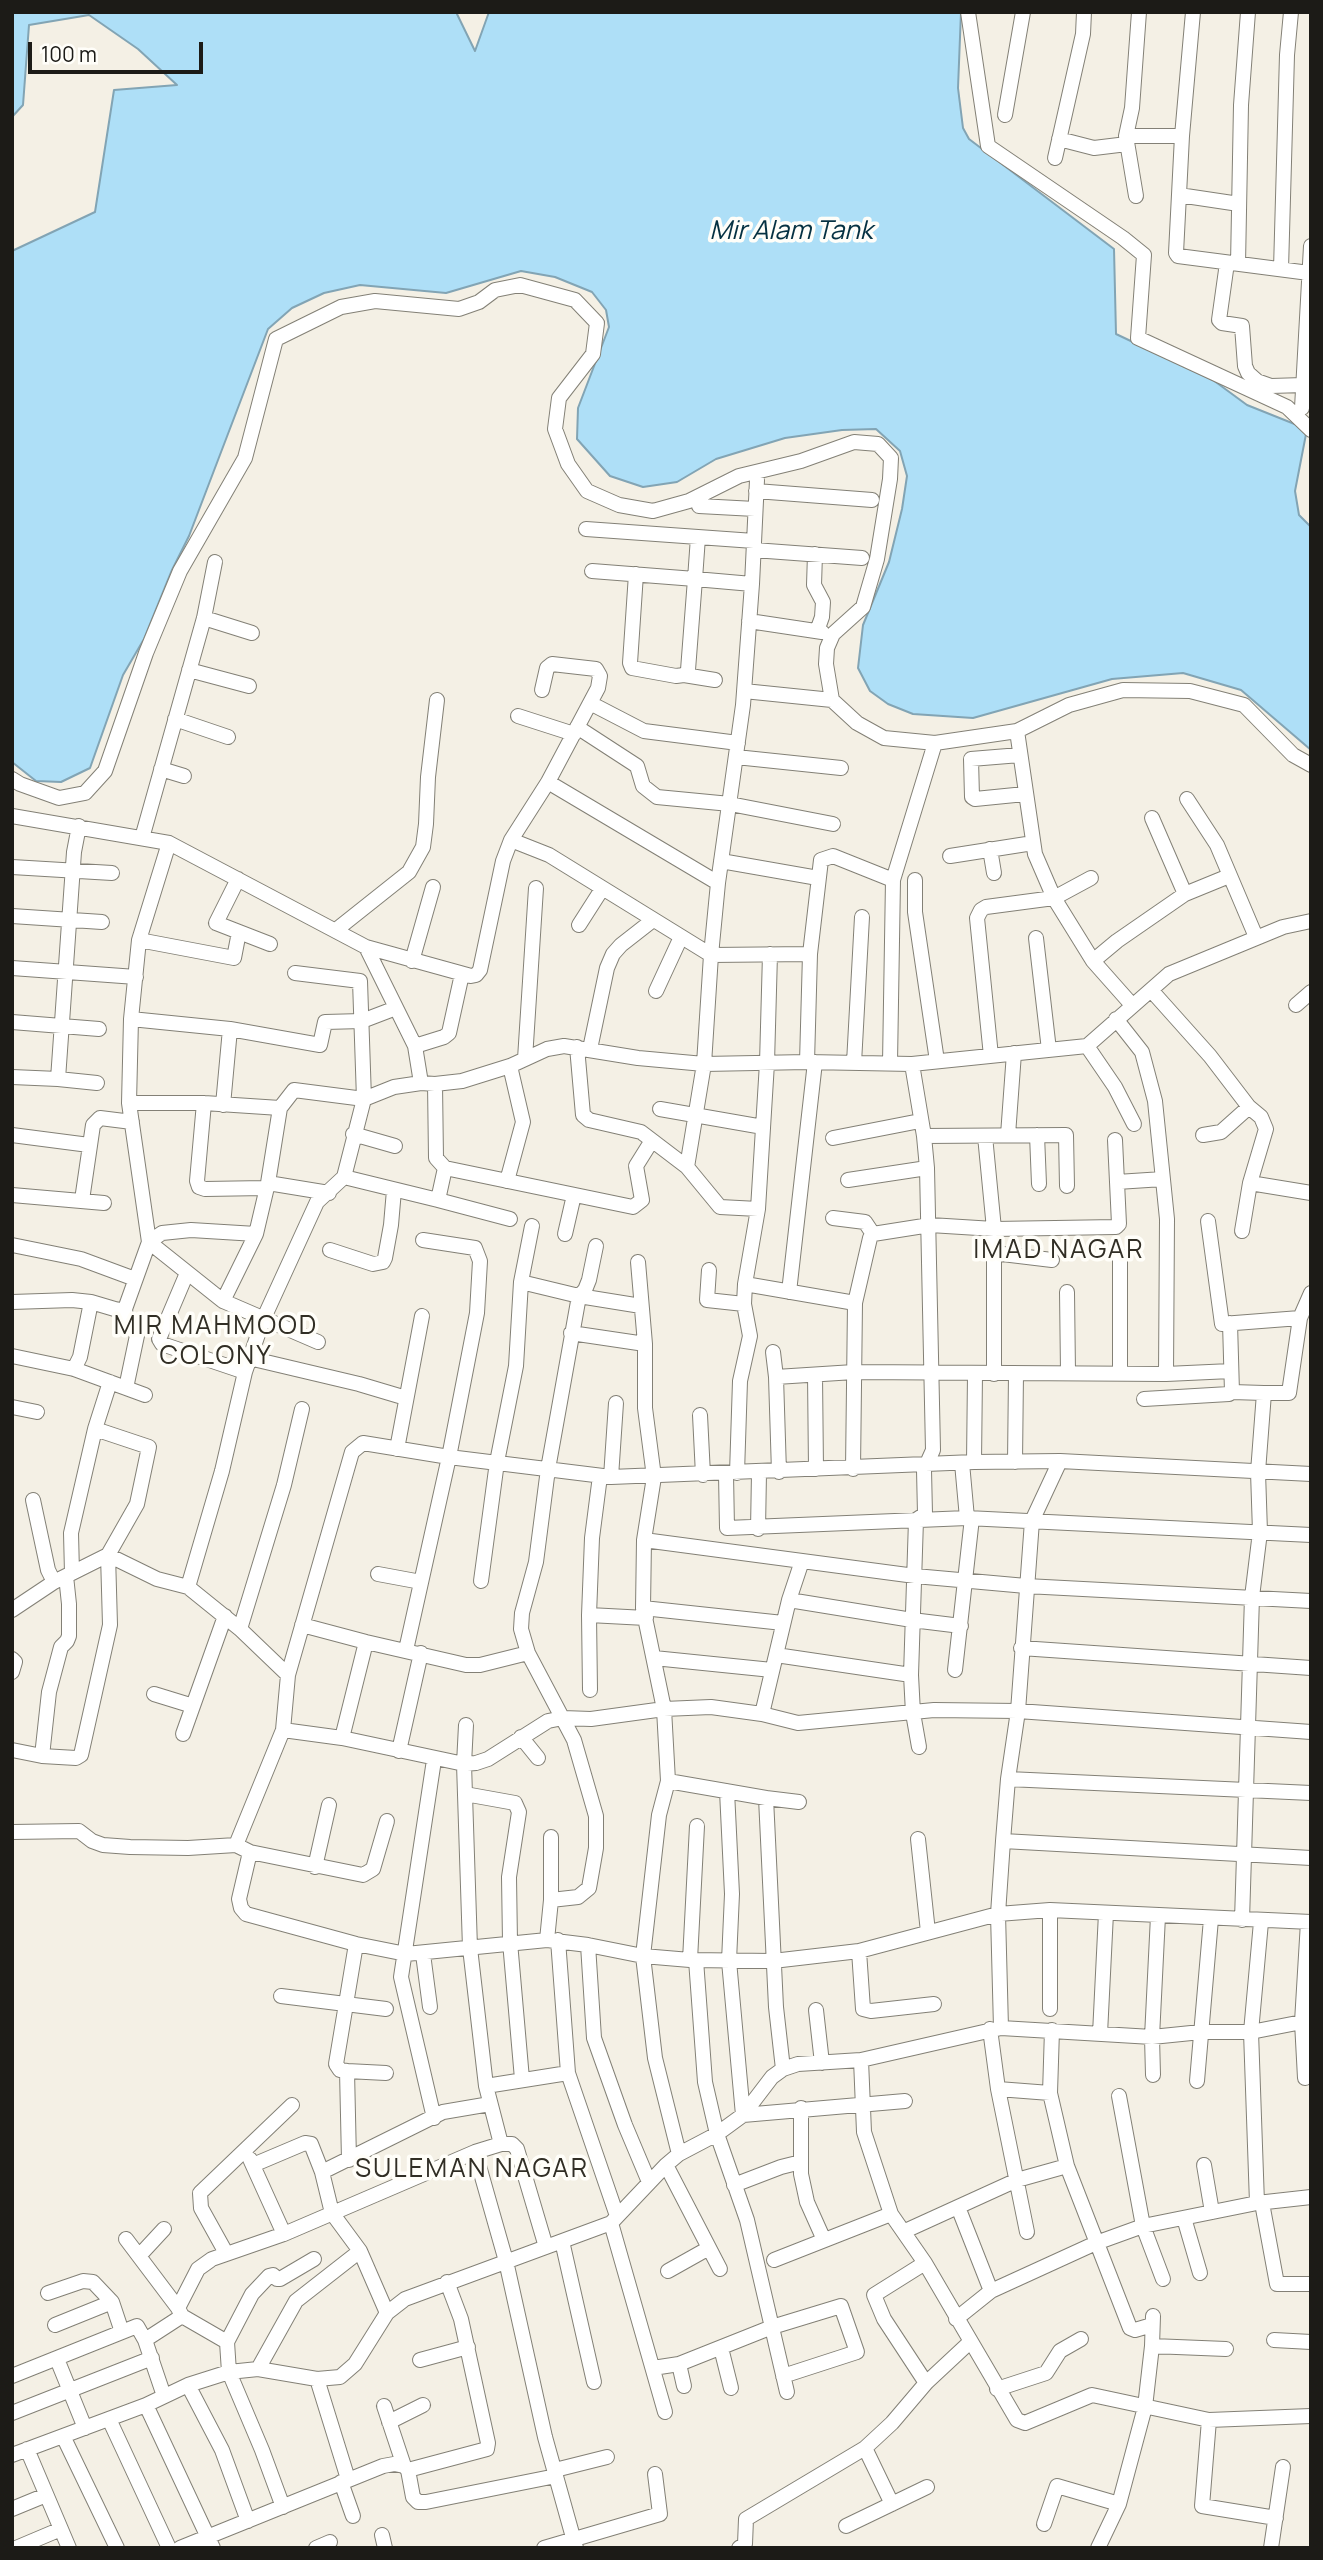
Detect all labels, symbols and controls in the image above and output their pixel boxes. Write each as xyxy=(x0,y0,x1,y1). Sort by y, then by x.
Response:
scale bar xyxy=(32,28,206,72)
text: 100 m xyxy=(41,40,97,68)
water label: Mir Alam Tank xyxy=(709,216,873,248)
district label: IMAD NAGAR xyxy=(975,1235,1143,1267)
district label: MIR MAHMOOD COLONY xyxy=(115,1311,317,1372)
district label: SULEMAN NAGAR xyxy=(357,2154,587,2186)

